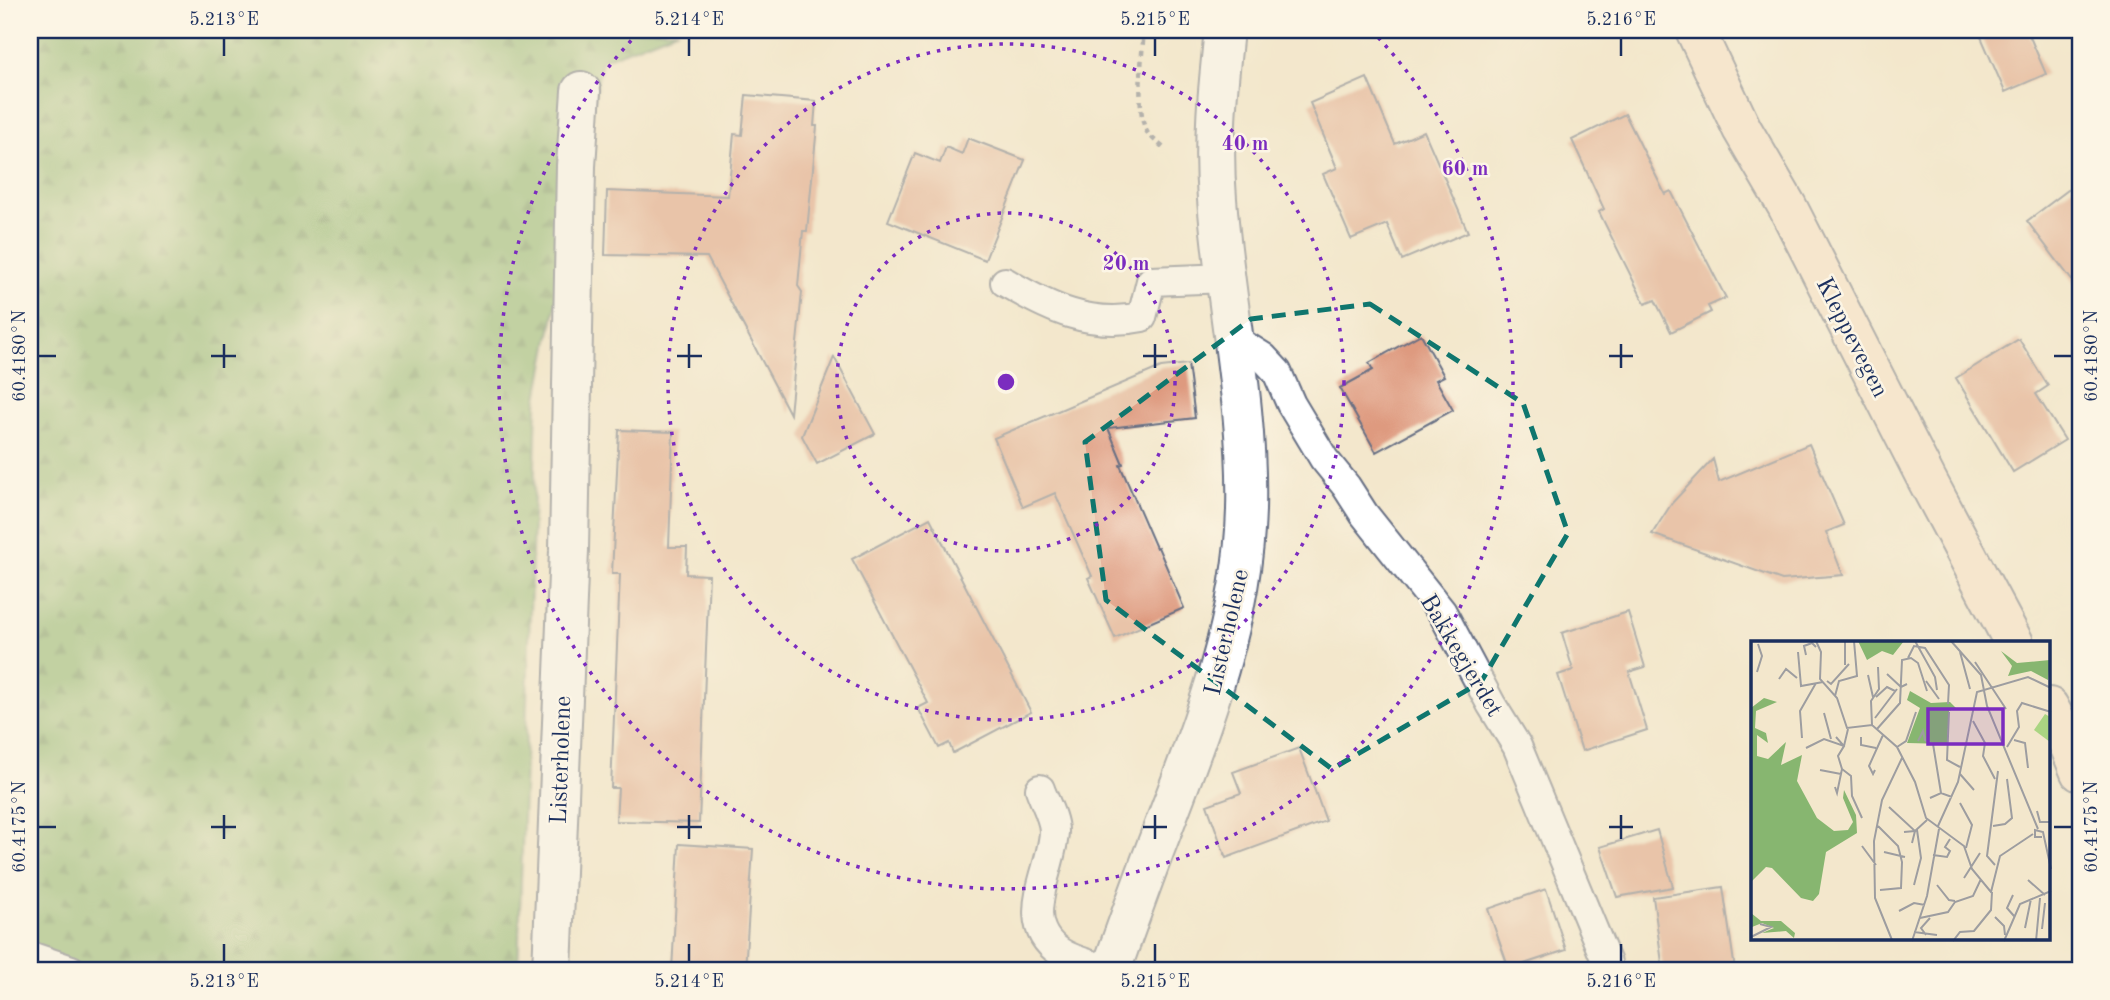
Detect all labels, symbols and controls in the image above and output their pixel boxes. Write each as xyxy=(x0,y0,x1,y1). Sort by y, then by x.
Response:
text: 5.213°E xyxy=(189,11,259,29)
text: 5.214°E xyxy=(654,11,724,29)
text: 5.215°E xyxy=(1120,11,1190,29)
text: 5.216°E xyxy=(1586,11,1656,29)
text: 40 m xyxy=(1221,134,1269,155)
text: 60 m xyxy=(1441,159,1489,180)
text: 20 m xyxy=(1102,254,1150,275)
street label: Kleppevegen xyxy=(1811,274,1892,402)
text: 60.4180°N xyxy=(11,310,29,402)
text: 60.4180°N xyxy=(2083,310,2101,402)
centre of rings xyxy=(994,370,1018,394)
street label: Listerholene xyxy=(1202,567,1254,698)
street label: Bakkegjerdet xyxy=(1414,591,1506,721)
inset map xyxy=(1751,641,2050,940)
street label: Listerholene xyxy=(548,695,576,825)
text: 60.4175°N xyxy=(11,781,29,873)
text: 60.4175°N xyxy=(2083,781,2101,873)
text: 5.213°E xyxy=(189,973,259,991)
text: 5.214°E xyxy=(654,973,724,991)
text: 5.215°E xyxy=(1120,973,1190,991)
text: 5.216°E xyxy=(1586,973,1656,991)

